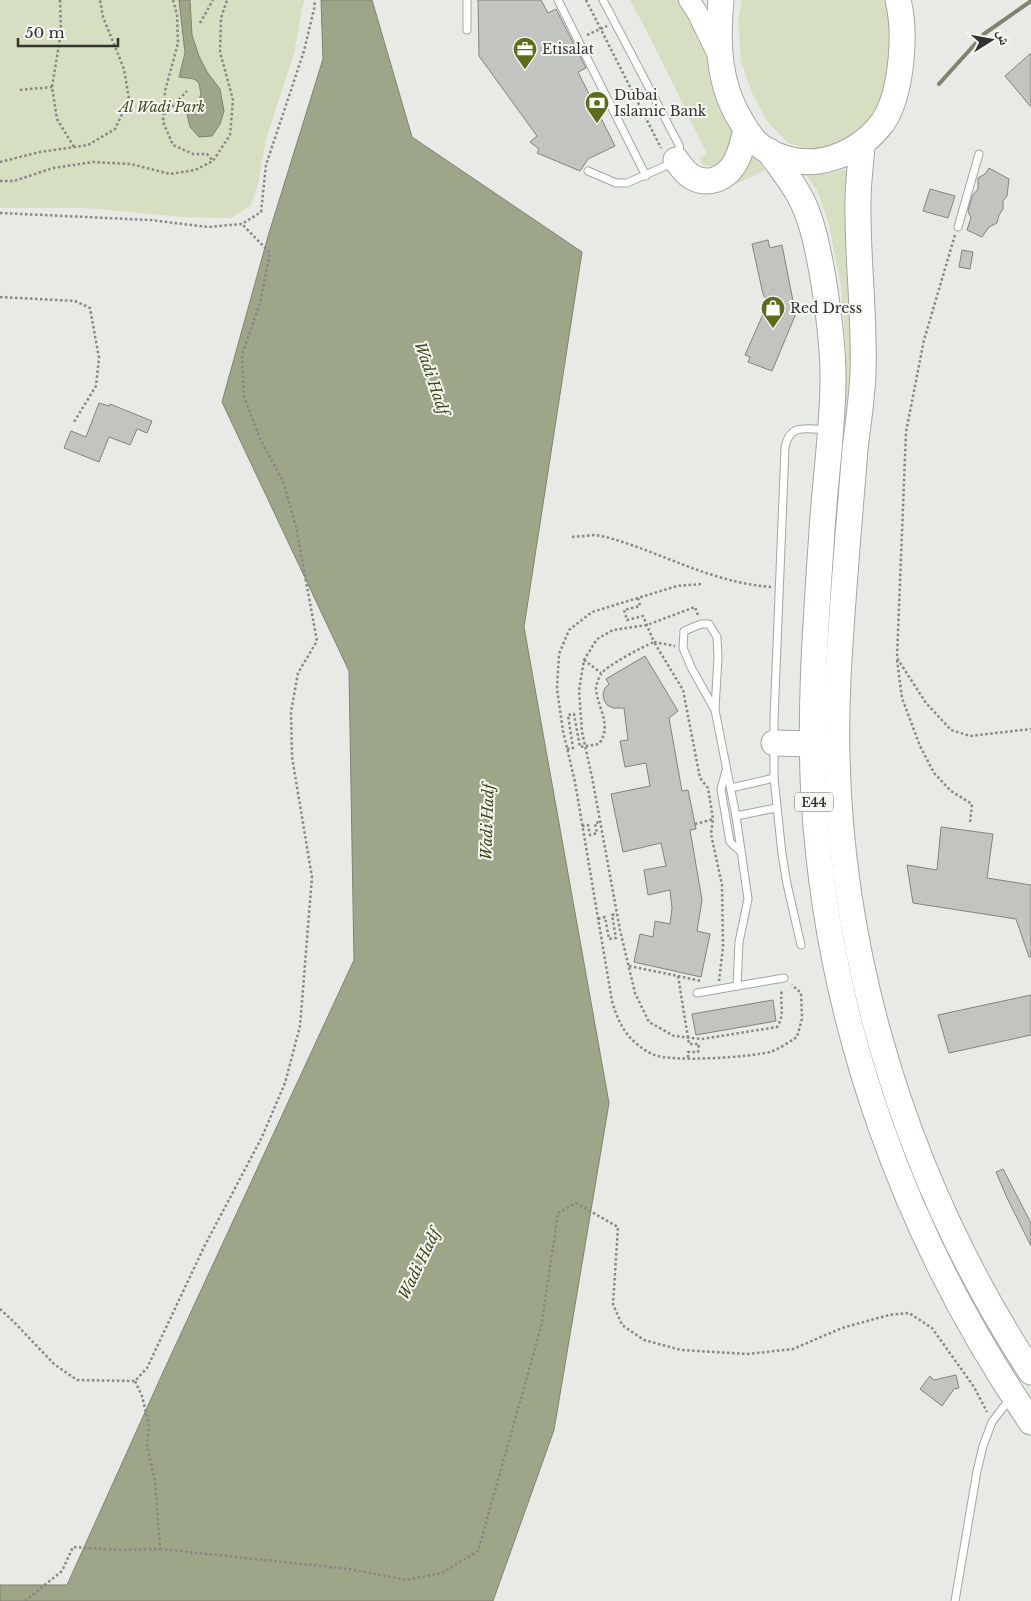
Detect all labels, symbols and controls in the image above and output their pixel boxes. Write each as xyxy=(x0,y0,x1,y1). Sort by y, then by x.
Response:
scale bar xyxy=(18,15,118,47)
north arrow xyxy=(966,15,1016,65)
text: 50 m xyxy=(25,23,65,42)
text: ش xyxy=(994,29,1014,47)
office icon: Etisalat xyxy=(512,36,538,70)
place label: Etisalat xyxy=(542,40,595,58)
place label: Dubai Islamic Bank xyxy=(614,86,707,120)
bank icon: Dubai Islamic Bank xyxy=(584,90,610,124)
park label: Al Wadi Park xyxy=(117,98,205,116)
shop icon: Red Dress xyxy=(760,295,786,329)
place label: Red Dress xyxy=(790,299,862,317)
water label: Wadi Hadf xyxy=(411,339,455,421)
water label: Wadi Hadf xyxy=(476,780,498,860)
road number: E44 xyxy=(795,792,833,812)
water label: Wadi Hadf xyxy=(394,1222,446,1302)

